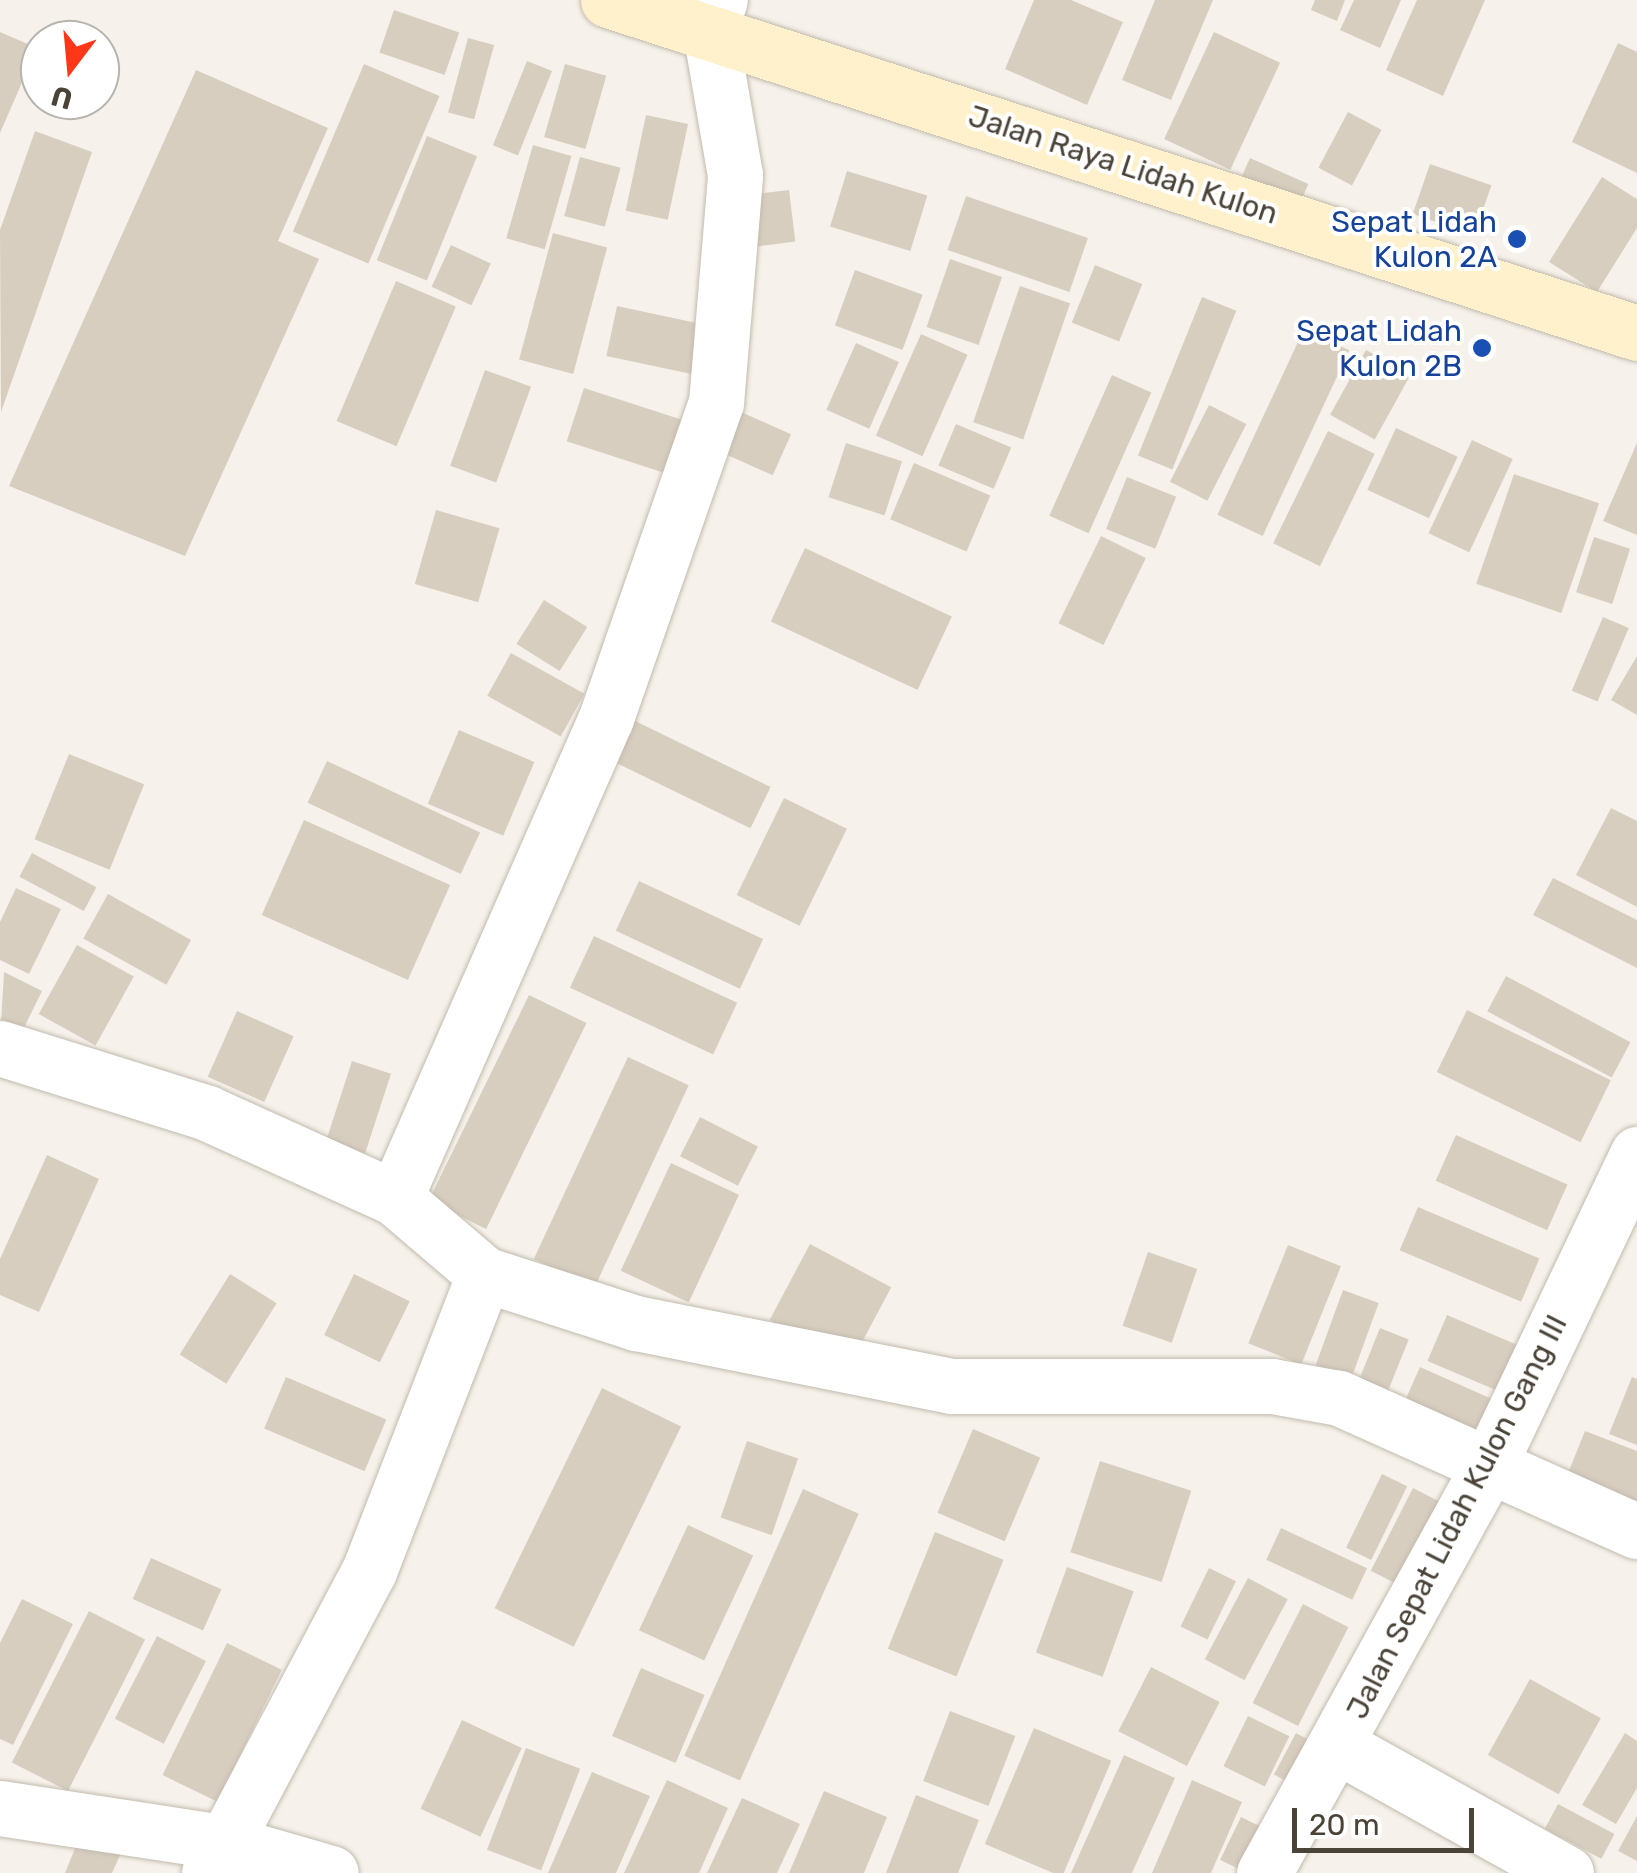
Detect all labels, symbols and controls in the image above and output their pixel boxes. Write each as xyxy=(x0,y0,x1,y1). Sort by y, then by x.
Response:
north arrow xyxy=(20,20,120,120)
text: U xyxy=(48,79,76,116)
street label: Jalan Raya Lidah Kulon xyxy=(964,98,1282,232)
place label: Sepat Lidah Kulon 2A xyxy=(1331,204,1497,274)
marker: Sepat Lidah Kulon 2A xyxy=(1506,228,1528,250)
place label: Sepat Lidah Kulon 2B xyxy=(1296,313,1462,384)
marker: Sepat Lidah Kulon 2B xyxy=(1471,337,1493,359)
street label: Jalan Sepat Lidah Kulon Gang III xyxy=(1339,1309,1575,1725)
scale bar xyxy=(1297,1788,1480,1850)
text: 20 m xyxy=(1309,1807,1380,1843)

